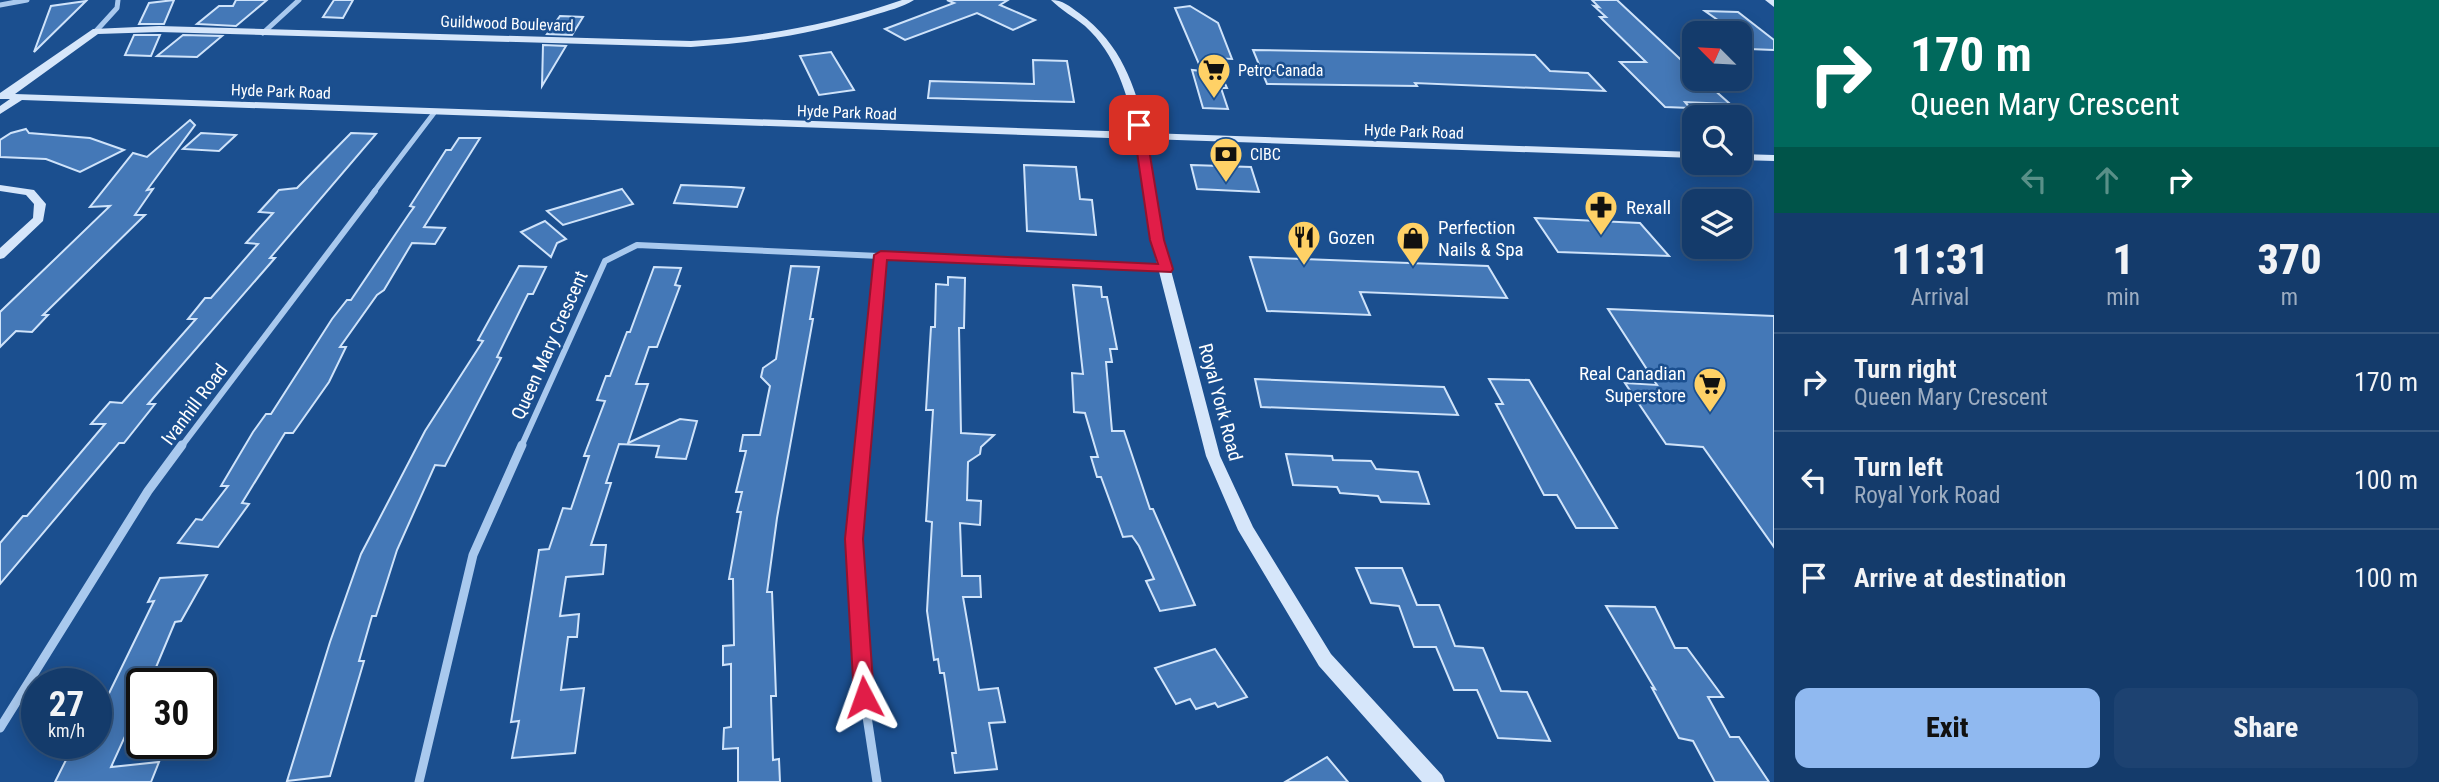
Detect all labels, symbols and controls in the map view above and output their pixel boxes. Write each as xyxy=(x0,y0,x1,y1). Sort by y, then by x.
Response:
street label: Guildwood Boulevard xyxy=(440,12,574,35)
north arrow xyxy=(1682,21,1752,91)
map controls xyxy=(1682,21,1752,259)
text: 170 m xyxy=(1910,26,2032,83)
icon: right xyxy=(1795,28,1886,119)
supermarket icon: Petro-Canada xyxy=(1195,51,1233,100)
place label: Petro-Canada xyxy=(1238,61,1323,80)
street label: Hyde Park Road xyxy=(231,80,331,103)
text: Queen Mary Crescent xyxy=(1910,85,2180,123)
pin xyxy=(1109,95,1169,155)
street label: Hyde Park Road xyxy=(797,101,897,124)
button: search xyxy=(1682,105,1752,175)
icon: arrive xyxy=(1120,106,1158,144)
street label: Hyde Park Road xyxy=(1364,120,1464,143)
bank icon: CIBC xyxy=(1207,135,1245,184)
place label: CIBC xyxy=(1250,145,1281,164)
icon: left xyxy=(2015,161,2053,199)
icon: ahead xyxy=(2088,161,2126,199)
icon: right xyxy=(2161,161,2199,199)
pharmacy icon: Rexall xyxy=(1582,188,1620,237)
button: layers xyxy=(1682,189,1752,259)
place label: Rexall xyxy=(1626,196,1671,219)
place label: Perfection Nails & Spa xyxy=(1438,216,1524,261)
restaurant icon: Gozen xyxy=(1285,218,1323,267)
shop icon: Perfection Nails & Spa xyxy=(1394,219,1432,268)
place label: Gozen xyxy=(1328,226,1375,249)
text: 11:31 xyxy=(1891,235,1989,284)
text: 1 xyxy=(2112,235,2134,284)
text: 370 xyxy=(2257,235,2322,284)
street label: Queen Mary Crescent xyxy=(506,267,593,423)
text: Arrival xyxy=(1911,284,1969,311)
text: min xyxy=(2106,284,2140,311)
text: m xyxy=(2281,284,2298,311)
street label: Royal York Road xyxy=(1194,341,1247,463)
text: Turn right xyxy=(1854,354,1956,384)
street label: Ivanhill Road xyxy=(156,359,232,449)
place label: Real Canadian Superstore xyxy=(1579,362,1686,407)
icon: right xyxy=(1795,363,1833,401)
supermarket icon: Real Canadian Superstore xyxy=(1691,365,1729,414)
text: 170 m xyxy=(2354,367,2418,397)
text: Queen Mary Crescent xyxy=(1854,384,2048,411)
text: Turn left xyxy=(1854,452,1943,482)
icon: left xyxy=(1795,461,1833,499)
text: 100 m xyxy=(2354,465,2418,495)
text: Royal York Road xyxy=(1854,482,2000,509)
icon: arrive xyxy=(1795,559,1833,597)
text: Arrive at destination xyxy=(1854,563,2066,593)
text: 100 m xyxy=(2354,563,2418,593)
position arrow xyxy=(827,660,901,734)
speed limit sign: 30 xyxy=(126,668,217,759)
text: 27 xyxy=(49,684,84,725)
button: Exit xyxy=(1795,688,2100,768)
button: Share xyxy=(2114,688,2418,768)
text: km/h xyxy=(48,720,85,741)

